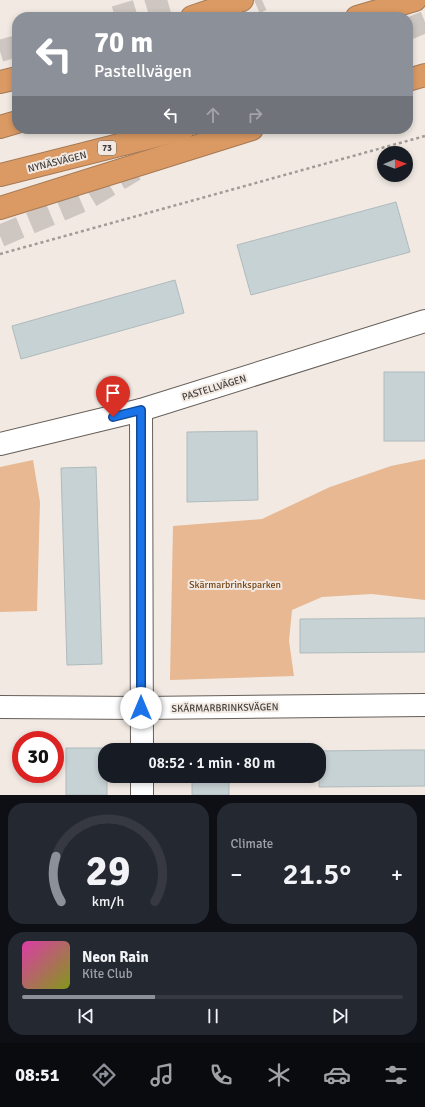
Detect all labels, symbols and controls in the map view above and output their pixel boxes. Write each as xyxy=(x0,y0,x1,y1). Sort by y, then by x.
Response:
text: 70 m xyxy=(94,26,153,60)
icon: left xyxy=(28,28,80,80)
text: Pastellvägen xyxy=(94,60,192,82)
icon: left xyxy=(160,104,182,126)
icon: ahead xyxy=(202,104,224,126)
icon: right xyxy=(244,104,266,126)
road number: 73 xyxy=(98,141,116,155)
north arrow xyxy=(377,146,413,182)
map controls xyxy=(377,146,413,182)
street label: NYNÄSVÄGEN xyxy=(27,149,88,175)
street label: PASTELLVÄGEN xyxy=(181,372,248,403)
pin xyxy=(96,376,130,417)
icon: arrive xyxy=(102,382,124,404)
park label: Skärmarbrinksparken xyxy=(189,579,281,591)
position arrow xyxy=(120,687,162,729)
street label: SKÄRMARBRINKSVÄGEN xyxy=(171,701,279,715)
speed limit sign: 30 xyxy=(12,731,64,783)
text: 08:52 · 1 min · 80 m xyxy=(149,754,275,772)
text: Climate xyxy=(231,836,273,852)
text: 29 xyxy=(86,845,131,896)
text: 21.5° xyxy=(283,856,351,893)
text: − xyxy=(231,861,242,888)
text: + xyxy=(391,861,403,888)
text: km/h xyxy=(92,892,124,909)
text: Neon Rain xyxy=(82,948,149,966)
text: Kite Club xyxy=(82,966,133,982)
icon: previous xyxy=(75,1005,97,1027)
icon: pause xyxy=(202,1005,224,1027)
icon: next xyxy=(329,1005,351,1027)
icon: directions xyxy=(90,1061,118,1089)
icon: music xyxy=(148,1061,176,1089)
icon: phone xyxy=(207,1061,235,1089)
icon: climate xyxy=(265,1061,293,1089)
icon: car xyxy=(323,1061,351,1089)
icon: filters xyxy=(382,1061,410,1089)
text: 08:51 xyxy=(15,1064,59,1086)

